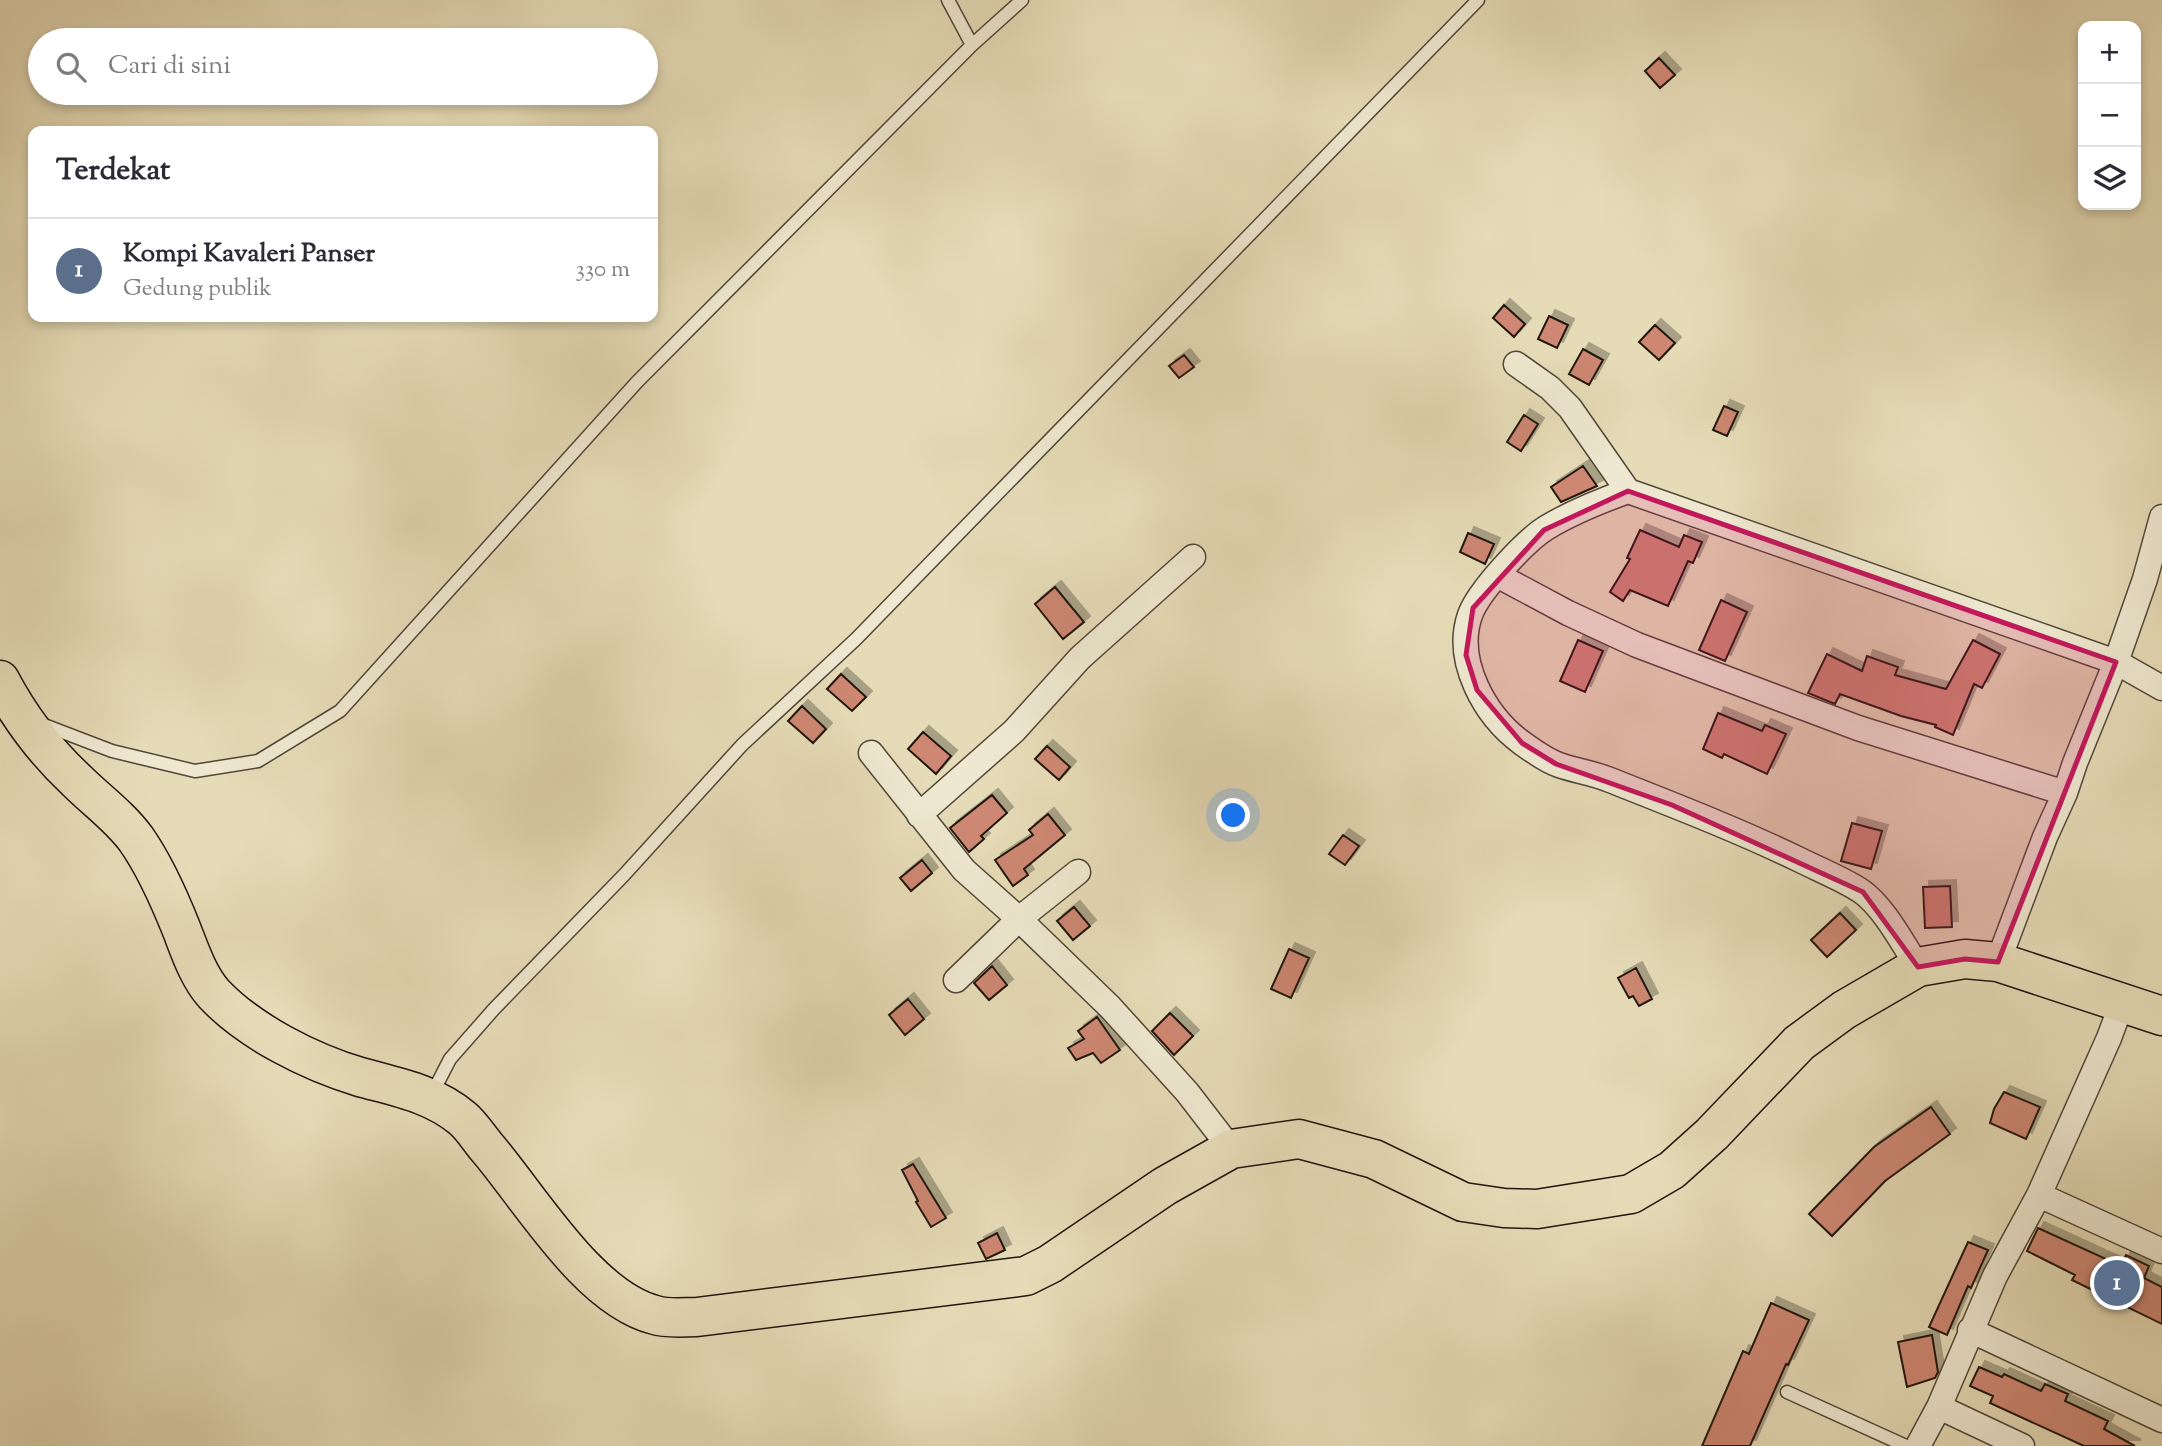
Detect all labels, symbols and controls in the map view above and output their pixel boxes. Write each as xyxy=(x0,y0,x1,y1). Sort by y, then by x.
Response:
map controls xyxy=(2078,21,2141,210)
button: + xyxy=(2078,21,2141,84)
search box xyxy=(28,28,658,105)
icon: search xyxy=(52,48,90,86)
text: Cari di sini xyxy=(108,48,231,85)
button: − xyxy=(2078,84,2141,147)
button: layers xyxy=(2078,147,2141,210)
text: Terdekat xyxy=(56,150,170,193)
text: Kompi Kavaleri Panser xyxy=(123,236,375,273)
text: 1 xyxy=(75,254,83,287)
text: 330 m xyxy=(576,254,630,287)
text: Gedung publik xyxy=(123,273,272,306)
your location xyxy=(1216,798,1250,832)
pin: 1 xyxy=(2094,1257,2140,1309)

